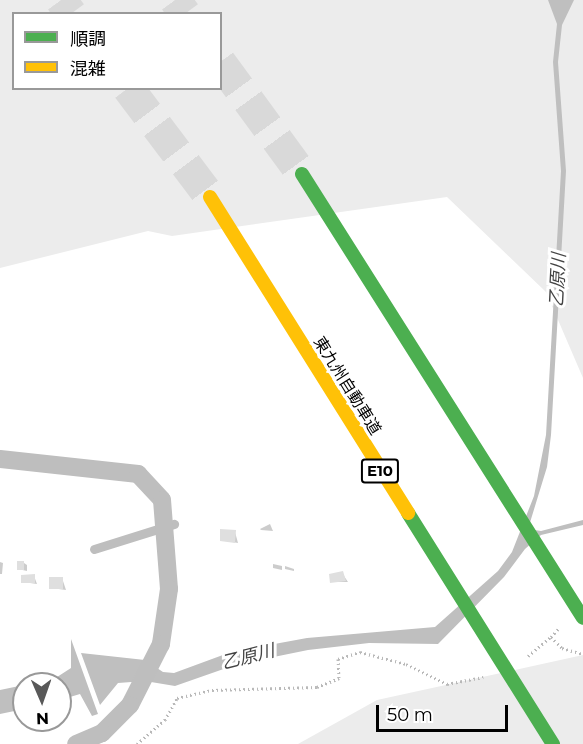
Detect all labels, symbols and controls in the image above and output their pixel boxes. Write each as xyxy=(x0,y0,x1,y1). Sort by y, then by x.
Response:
legend xyxy=(12,12,222,90)
text: 順調 xyxy=(70,28,106,50)
text: 混雑 xyxy=(70,58,106,80)
water label: 乙原川 xyxy=(546,252,570,308)
street label: 東九州自動車道 xyxy=(309,333,385,439)
road number: E10 xyxy=(360,459,400,483)
water label: 乙原川 xyxy=(219,640,277,674)
north arrow xyxy=(12,672,72,732)
scale bar xyxy=(379,693,511,731)
text: 50 m xyxy=(387,704,433,726)
text: N xyxy=(36,709,49,728)

